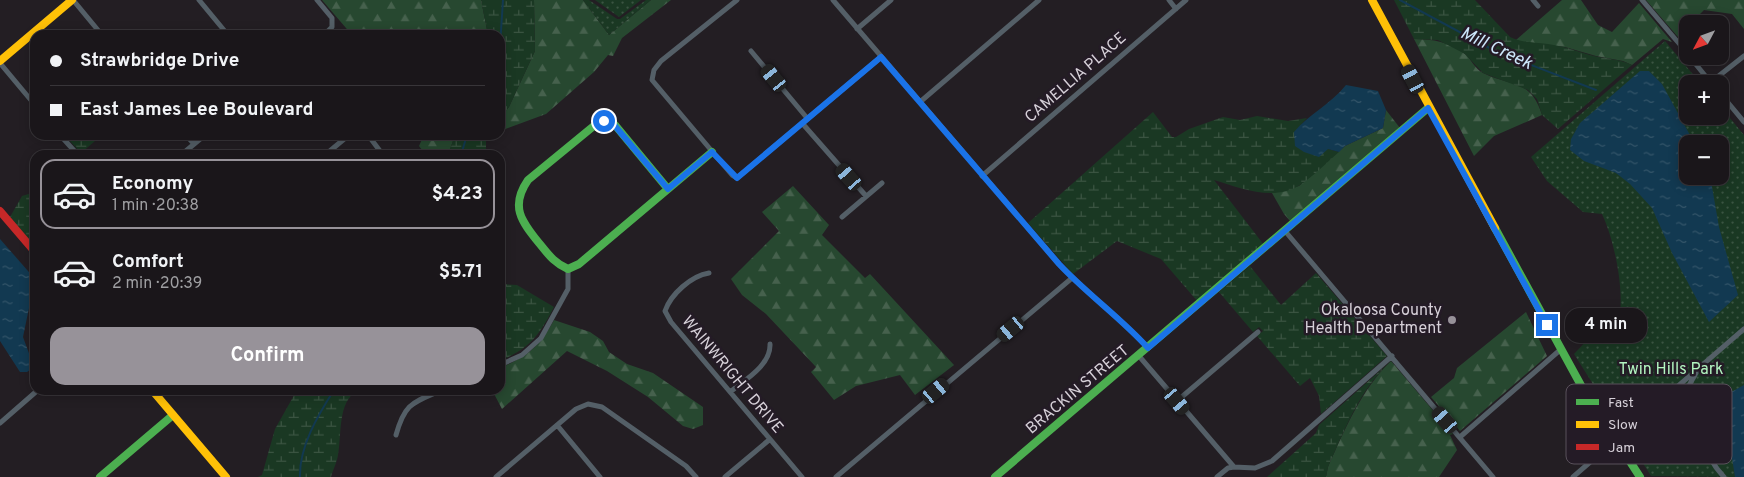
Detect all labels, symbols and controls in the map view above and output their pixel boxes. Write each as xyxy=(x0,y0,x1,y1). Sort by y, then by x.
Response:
north arrow xyxy=(1679,15,1729,65)
map controls xyxy=(1679,15,1729,185)
water label: Mill Creek xyxy=(1456,22,1537,76)
street label: CAMELLIA PLACE xyxy=(1021,28,1131,128)
text: Strawbridge Drive xyxy=(80,49,239,73)
car xyxy=(758,62,789,94)
car xyxy=(1399,62,1426,96)
button: + xyxy=(1679,75,1729,125)
text: East James Lee Boulevard xyxy=(80,98,313,122)
route start xyxy=(593,110,615,132)
button: − xyxy=(1679,135,1729,185)
car xyxy=(833,161,864,193)
icon: car xyxy=(52,172,97,217)
text: Economy xyxy=(112,172,193,196)
text: $4.23 xyxy=(432,182,483,206)
text: 1 min · 20:38 xyxy=(112,196,199,216)
icon: car xyxy=(52,250,97,295)
text: Comfort xyxy=(112,250,184,274)
text: $5.71 xyxy=(439,260,483,284)
text: 2 min · 20:39 xyxy=(112,274,202,294)
place label: Okaloosa County Health Department xyxy=(1304,301,1442,339)
callout: 4 min xyxy=(1564,308,1647,342)
street label: WAINWRIGHT DRIVE xyxy=(677,312,787,438)
car xyxy=(994,314,1027,344)
marker: Okaloosa County Health Department xyxy=(1446,314,1458,326)
route end xyxy=(1536,314,1558,336)
text: 4 min xyxy=(1585,315,1627,335)
button: Confirm xyxy=(50,327,485,385)
street label: BRACKIN STREET xyxy=(1022,341,1134,439)
park label: Twin Hills Park xyxy=(1619,360,1723,380)
car xyxy=(919,376,952,406)
legend xyxy=(1566,384,1732,464)
car xyxy=(1161,385,1192,417)
text: Fast xyxy=(1608,395,1634,412)
car xyxy=(1429,404,1460,436)
text: Slow xyxy=(1608,417,1638,434)
text: Jam xyxy=(1608,440,1635,457)

